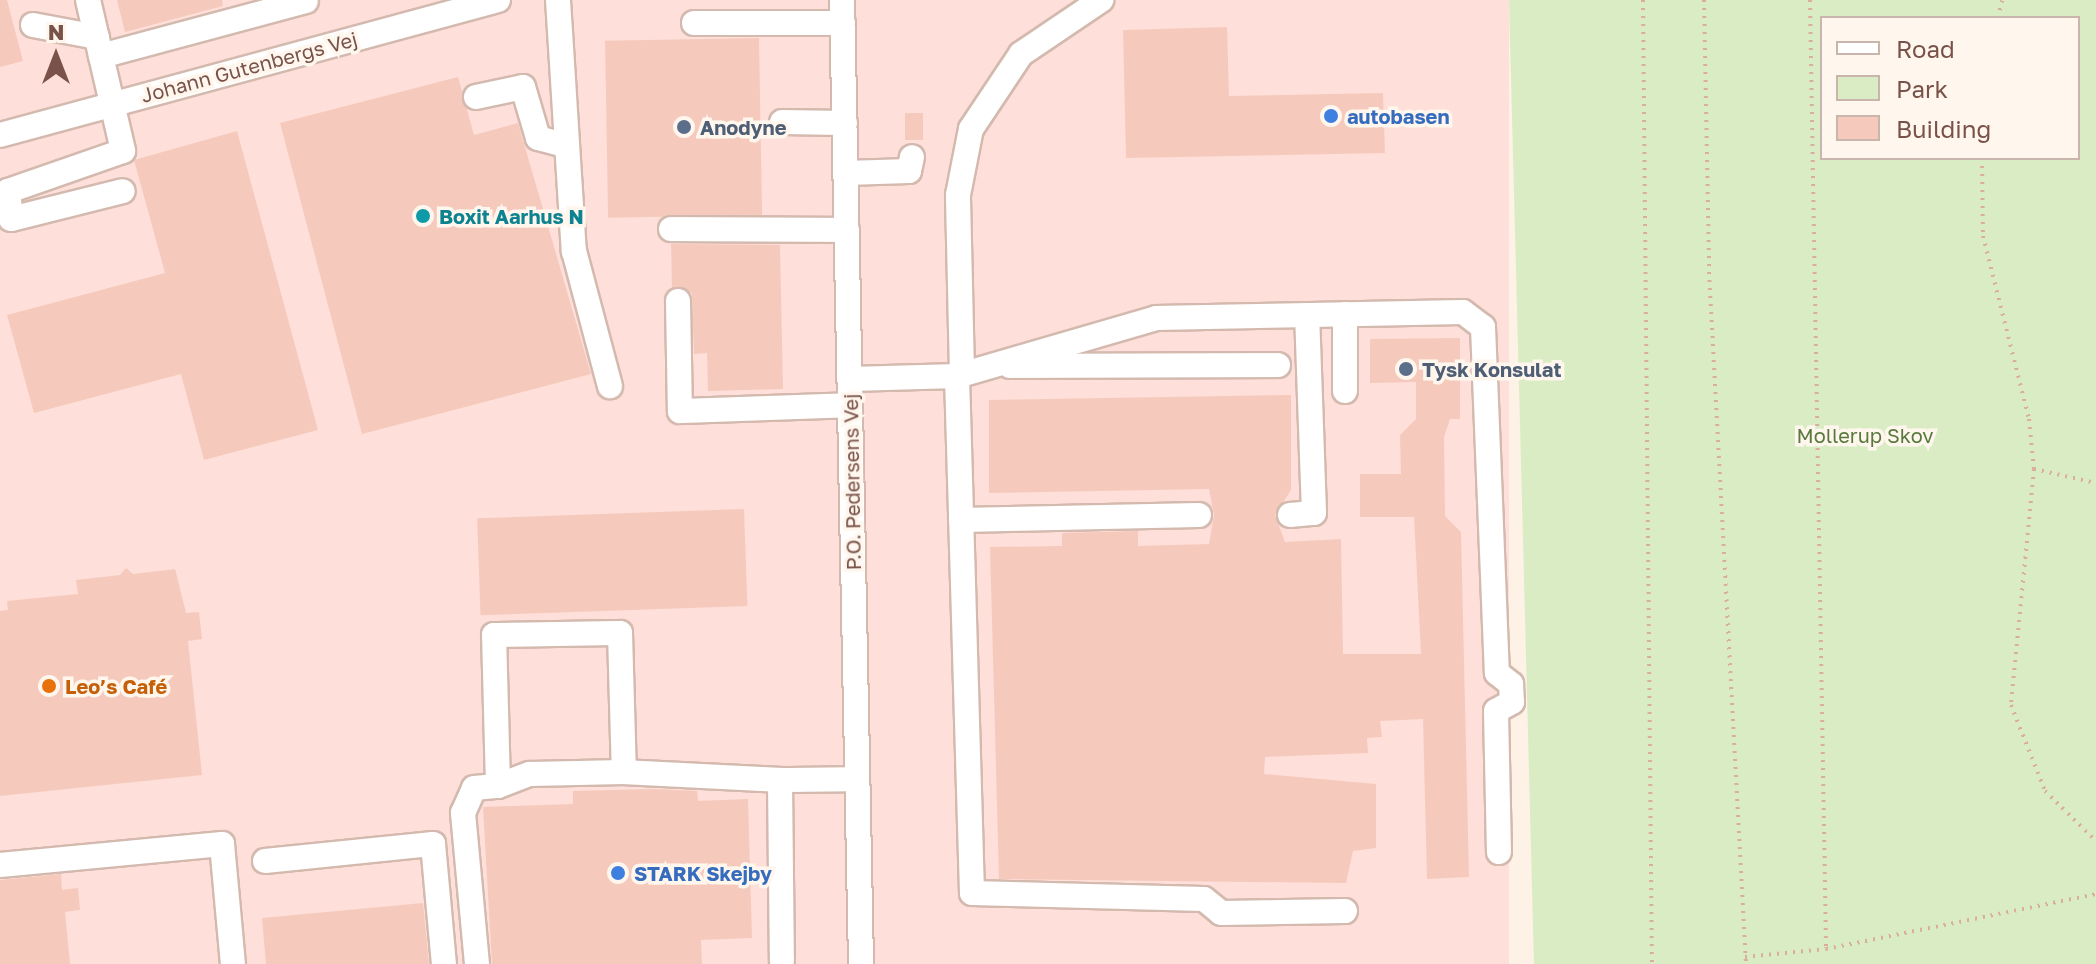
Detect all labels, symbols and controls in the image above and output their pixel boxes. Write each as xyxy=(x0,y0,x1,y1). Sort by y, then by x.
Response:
north arrow xyxy=(16,16,96,96)
legend xyxy=(1820,16,2080,160)
text: N xyxy=(48,18,64,45)
street label: Johann Gutenbergs Vej xyxy=(138,27,360,107)
text: Road xyxy=(1896,34,1955,63)
text: Park xyxy=(1896,74,1948,103)
place label: autobasen xyxy=(1347,104,1449,128)
marker: autobasen xyxy=(1322,107,1340,125)
text: Building xyxy=(1896,114,1991,143)
place label: Anodyne xyxy=(700,115,786,139)
marker: Anodyne xyxy=(675,118,693,136)
place label: Boxit Aarhus N xyxy=(439,204,584,228)
marker: Boxit Aarhus N xyxy=(414,207,432,225)
place label: Tysk Konsulat xyxy=(1422,357,1561,381)
marker: Tysk Konsulat xyxy=(1397,360,1415,378)
street label: P.O. Pedersens Vej xyxy=(838,393,866,571)
park label: Mollerup Skov xyxy=(1796,423,1934,447)
place label: Leo’s Café xyxy=(65,674,167,698)
marker: Leo’s Café xyxy=(40,677,58,695)
place label: STARK Skejby xyxy=(634,861,772,885)
marker: STARK Skejby xyxy=(609,864,627,882)

